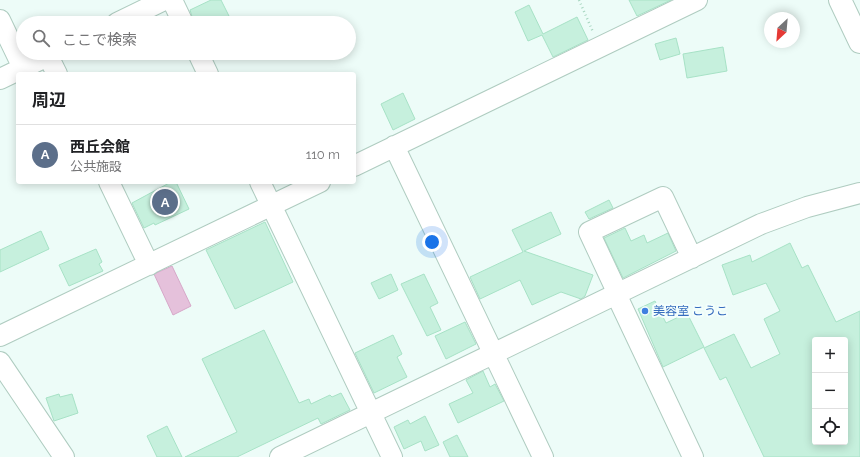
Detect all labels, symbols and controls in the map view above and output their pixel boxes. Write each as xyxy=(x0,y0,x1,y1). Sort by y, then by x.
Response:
north arrow xyxy=(764,12,800,48)
search box xyxy=(16,16,356,60)
icon: search xyxy=(30,27,52,49)
text: ここで検索 xyxy=(62,31,137,49)
text: 周辺 xyxy=(32,90,66,110)
text: 西丘会館 xyxy=(70,138,130,156)
text: A xyxy=(41,147,49,162)
text: 110 m xyxy=(306,147,340,162)
text: 公共施設 xyxy=(70,159,122,174)
pin: A xyxy=(152,187,178,217)
your location xyxy=(422,232,442,252)
place label: 美容室 こうこ xyxy=(653,304,728,318)
marker: 美容室 こうこ xyxy=(640,306,650,316)
map controls xyxy=(812,337,848,445)
button: + xyxy=(812,337,848,373)
button: − xyxy=(812,373,848,409)
button: locate xyxy=(812,409,848,445)

